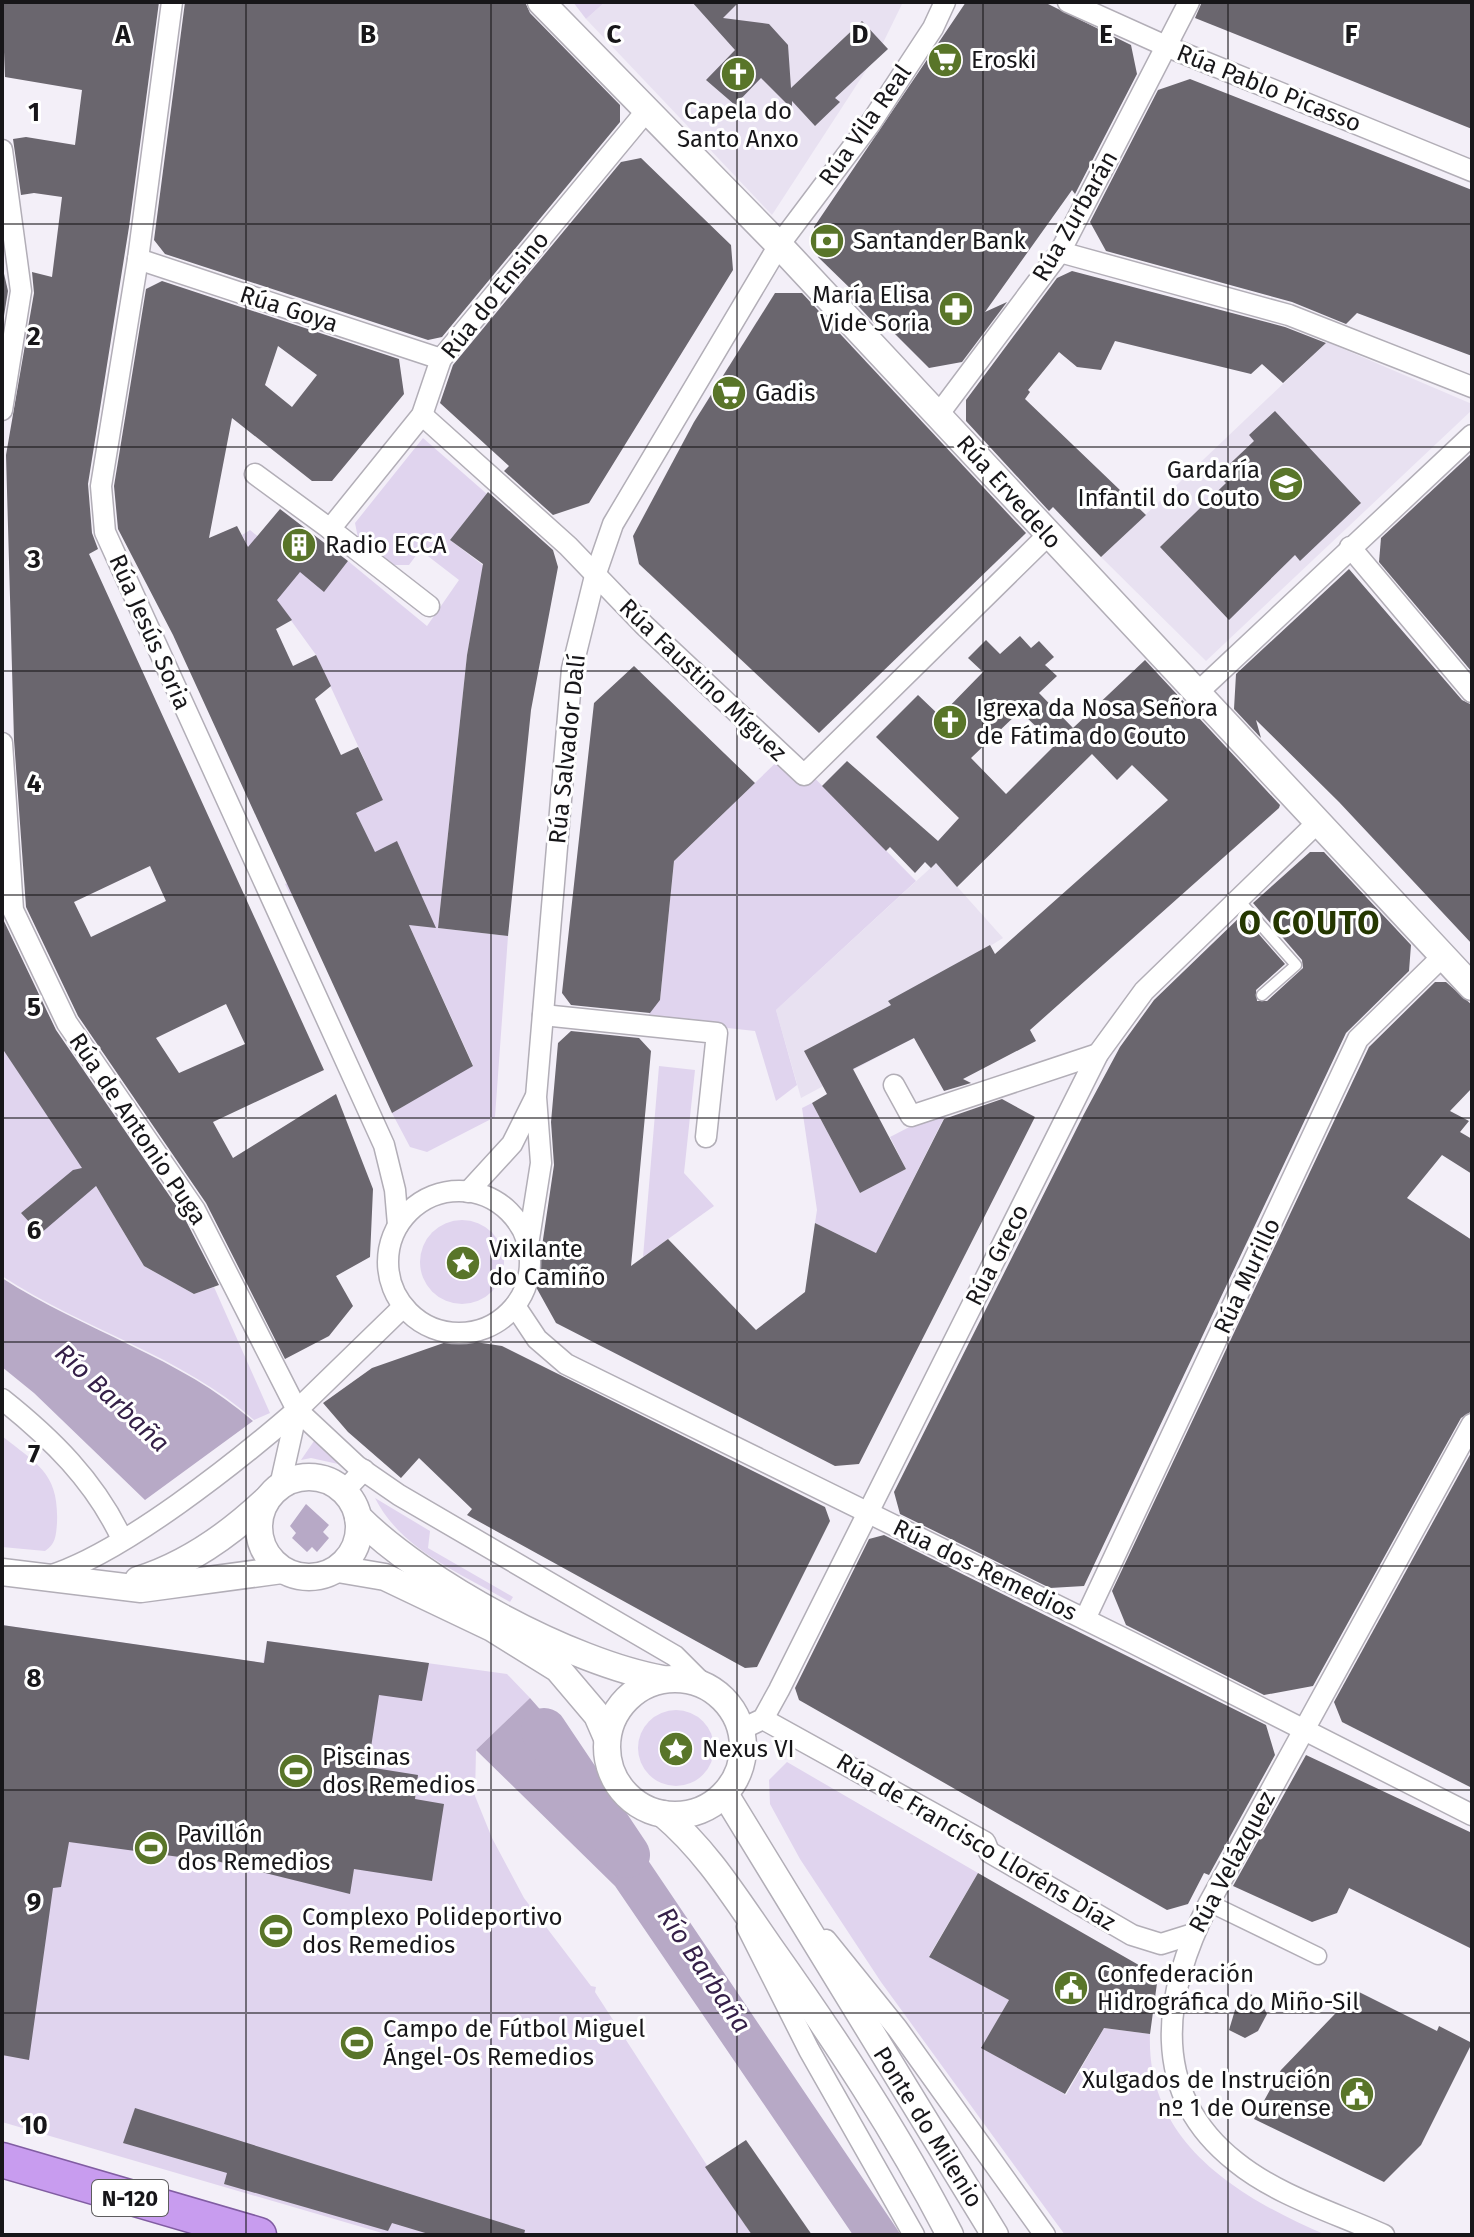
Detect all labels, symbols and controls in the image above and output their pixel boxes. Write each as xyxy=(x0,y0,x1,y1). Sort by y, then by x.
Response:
text: A xyxy=(114,19,131,50)
text: B xyxy=(360,19,376,50)
text: C xyxy=(607,19,622,50)
text: D xyxy=(852,19,869,50)
text: E xyxy=(1099,19,1113,50)
text: F xyxy=(1345,19,1358,50)
street label: Rúa Pablo Picasso xyxy=(1173,38,1365,138)
supermarket icon: Eroski xyxy=(926,41,964,79)
place label: Eroski xyxy=(971,46,1036,74)
church icon: Capela do Santo Anxo xyxy=(719,55,757,93)
street label: Rúa Vila Real xyxy=(813,59,917,191)
text: 1 xyxy=(28,97,40,128)
place label: Capela do Santo Anxo xyxy=(677,97,799,153)
street label: Rúa Zurbarán xyxy=(1026,146,1124,286)
bank icon: Santander Bank xyxy=(808,222,846,260)
street label: Rúa do Ensino xyxy=(435,226,555,364)
place label: Santander Bank xyxy=(853,227,1027,255)
street label: Rúa Goya xyxy=(236,280,342,338)
place label: María Elisa Vide Soria xyxy=(812,281,930,337)
pharmacy icon: María Elisa Vide Soria xyxy=(937,290,975,328)
text: 2 xyxy=(27,321,41,352)
supermarket icon: Gadis xyxy=(710,374,748,412)
place label: Gadis xyxy=(755,379,816,407)
street label: Rúa Ervedelo xyxy=(951,430,1067,554)
place label: Gardaría Infantil do Couto xyxy=(1077,456,1260,512)
school or university icon: Gardaría Infantil do Couto xyxy=(1267,465,1305,503)
building icon: Radio ECCA xyxy=(280,526,318,564)
place label: Radio ECCA xyxy=(325,531,447,559)
text: 3 xyxy=(26,544,41,575)
street label: Rúa Jesús Soria xyxy=(103,550,197,714)
street label: Rúa Faustino Míguez xyxy=(614,593,792,767)
street label: Rúa Salvador Dalí xyxy=(543,652,591,845)
place label: Igrexa da Nosa Señora de Fátima do Couto xyxy=(976,694,1218,750)
church icon: Igrexa da Nosa Señora de Fátima do Couto xyxy=(931,703,969,741)
text: 4 xyxy=(27,768,42,799)
district label: O COUTO xyxy=(1239,904,1381,942)
text: 5 xyxy=(27,992,41,1023)
street label: Rúa de Antonio Puga xyxy=(63,1028,213,1230)
street label: Rúa Greco xyxy=(960,1200,1034,1310)
street label: Rúa Murillo xyxy=(1208,1214,1286,1338)
text: 6 xyxy=(27,1215,42,1246)
place label: Vixilante do Camiño xyxy=(489,1235,605,1291)
place icon: Vixilante do Camiño xyxy=(444,1244,482,1282)
water label: Río Barbaña xyxy=(49,1337,175,1459)
text: 7 xyxy=(28,1439,40,1470)
street label: Rúa dos Remedios xyxy=(888,1513,1082,1627)
text: 8 xyxy=(26,1663,42,1694)
place icon: Nexus VI xyxy=(657,1730,695,1768)
place label: Nexus VI xyxy=(702,1735,795,1763)
place label: Piscinas dos Remedios xyxy=(322,1743,475,1799)
street label: Rúa de Francisco Lloréns Díaz xyxy=(831,1747,1121,1937)
sports icon: Piscinas dos Remedios xyxy=(277,1752,315,1790)
street label: Rúa Velázquez xyxy=(1183,1787,1281,1937)
place label: Pavillón dos Remedios xyxy=(177,1820,330,1876)
sports icon: Pavillón dos Remedios xyxy=(132,1829,170,1867)
text: 9 xyxy=(27,1887,41,1918)
water label: Río Barbaña xyxy=(651,1901,757,2039)
place label: Complexo Polideportivo dos Remedios xyxy=(302,1903,563,1959)
sports icon: Complexo Polideportivo dos Remedios xyxy=(257,1912,295,1950)
place label: Confederación Hidrográfica do Miño-Sil xyxy=(1097,1960,1359,2016)
public building icon: Confederación Hidrográfica do Miño-Sil xyxy=(1052,1969,1090,2007)
place label: Campo de Fútbol Miguel Ángel-Os Remedios xyxy=(383,2015,645,2071)
sports icon: Campo de Fútbol Miguel Ángel-Os Remedios xyxy=(338,2024,376,2062)
street label: Ponte do Milenio xyxy=(867,2042,989,2212)
place label: Xulgados de Instrución nº 1 de Ourense xyxy=(1082,2066,1331,2122)
public building icon: Xulgados de Instrución nº 1 de Ourense xyxy=(1338,2075,1376,2113)
text: 10 xyxy=(20,2110,48,2141)
road number: N-120 xyxy=(92,2180,168,2216)

